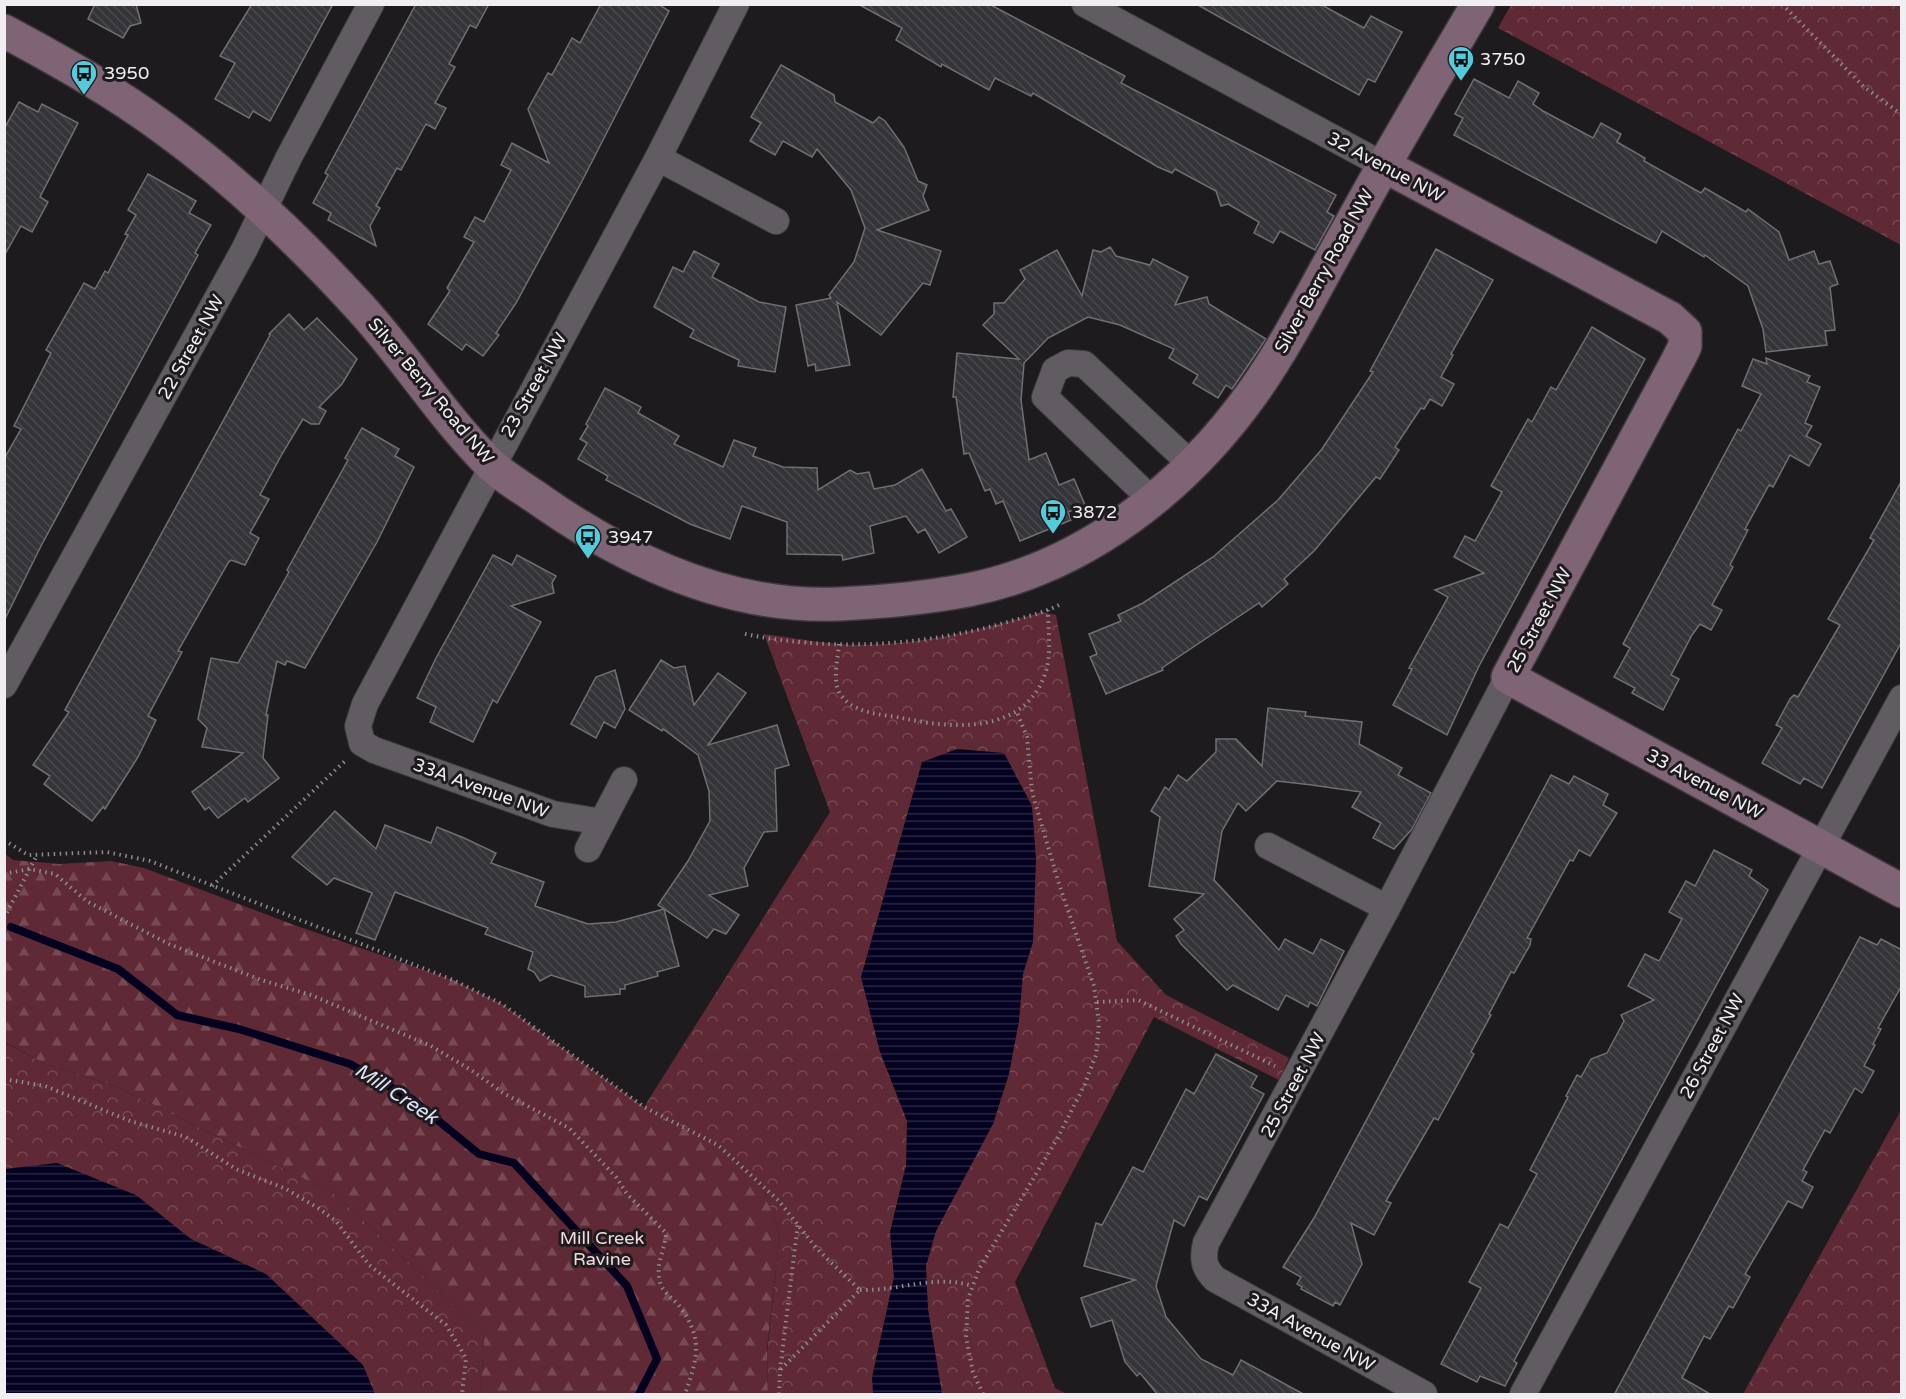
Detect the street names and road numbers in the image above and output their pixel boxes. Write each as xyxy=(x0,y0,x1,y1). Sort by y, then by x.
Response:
street label: 32 Avenue NW xyxy=(1324,127,1448,207)
street label: Silver Berry Road NW xyxy=(1270,185,1378,357)
street label: 22 Street NW xyxy=(153,291,229,403)
street label: Silver Berry Road NW xyxy=(363,313,499,469)
street label: 23 Street NW xyxy=(496,329,572,441)
street label: 25 Street NW xyxy=(1502,564,1576,676)
street label: 33 Avenue NW xyxy=(1643,744,1767,824)
street label: 33A Avenue NW xyxy=(410,753,552,823)
street label: 26 Street NW xyxy=(1675,990,1749,1102)
street label: 25 Street NW xyxy=(1256,1029,1330,1141)
street label: 33A Avenue NW xyxy=(1243,1288,1379,1376)

